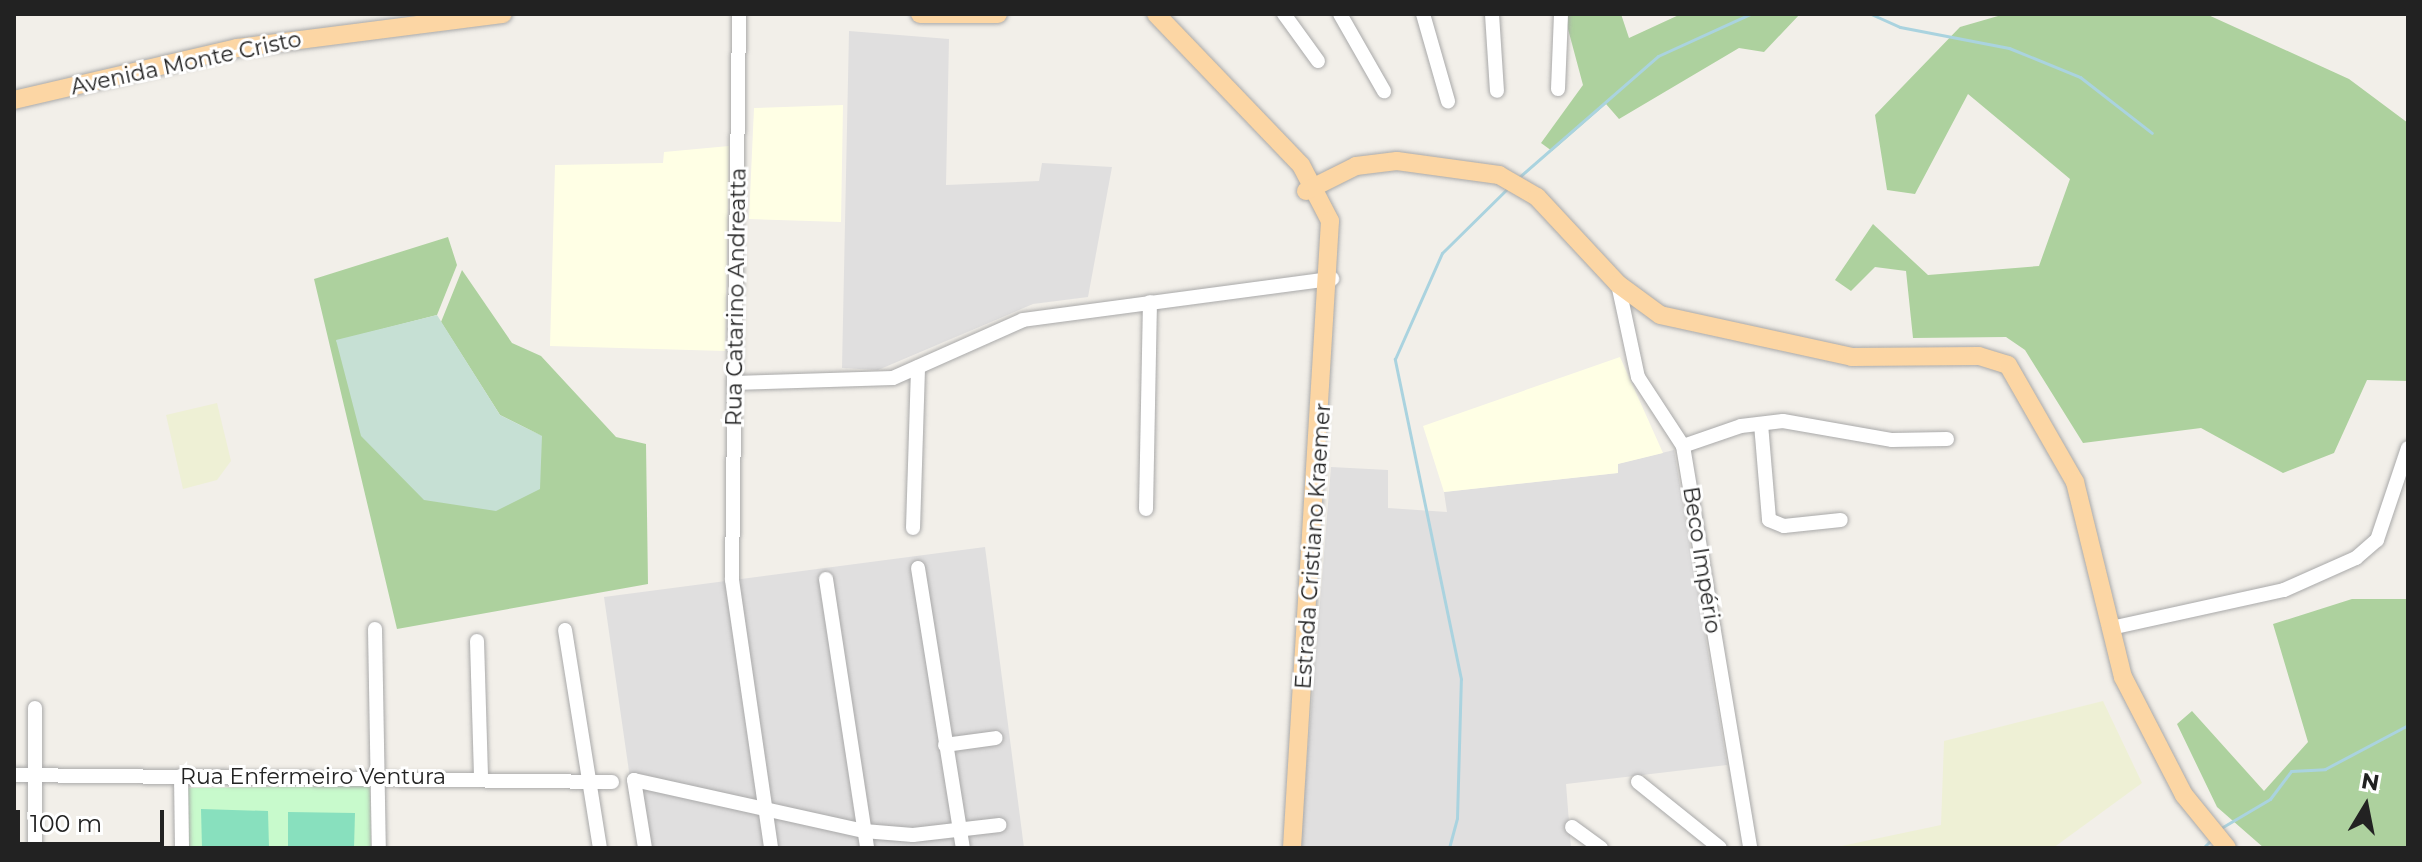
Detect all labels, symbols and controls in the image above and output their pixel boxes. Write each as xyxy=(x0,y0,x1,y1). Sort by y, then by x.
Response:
street label: Avenida Monte Cristo xyxy=(68,26,304,100)
street label: Rua Catarino Andreatta xyxy=(721,168,751,426)
street label: Estrada Cristiano Kraemer xyxy=(1290,402,1336,690)
street label: Beco Império xyxy=(1677,485,1727,635)
street label: Rua Enfermeiro Ventura xyxy=(180,764,446,790)
north arrow xyxy=(2326,766,2406,846)
text: N xyxy=(2359,767,2381,797)
scale bar xyxy=(20,794,168,844)
text: 100 m xyxy=(30,809,102,838)

